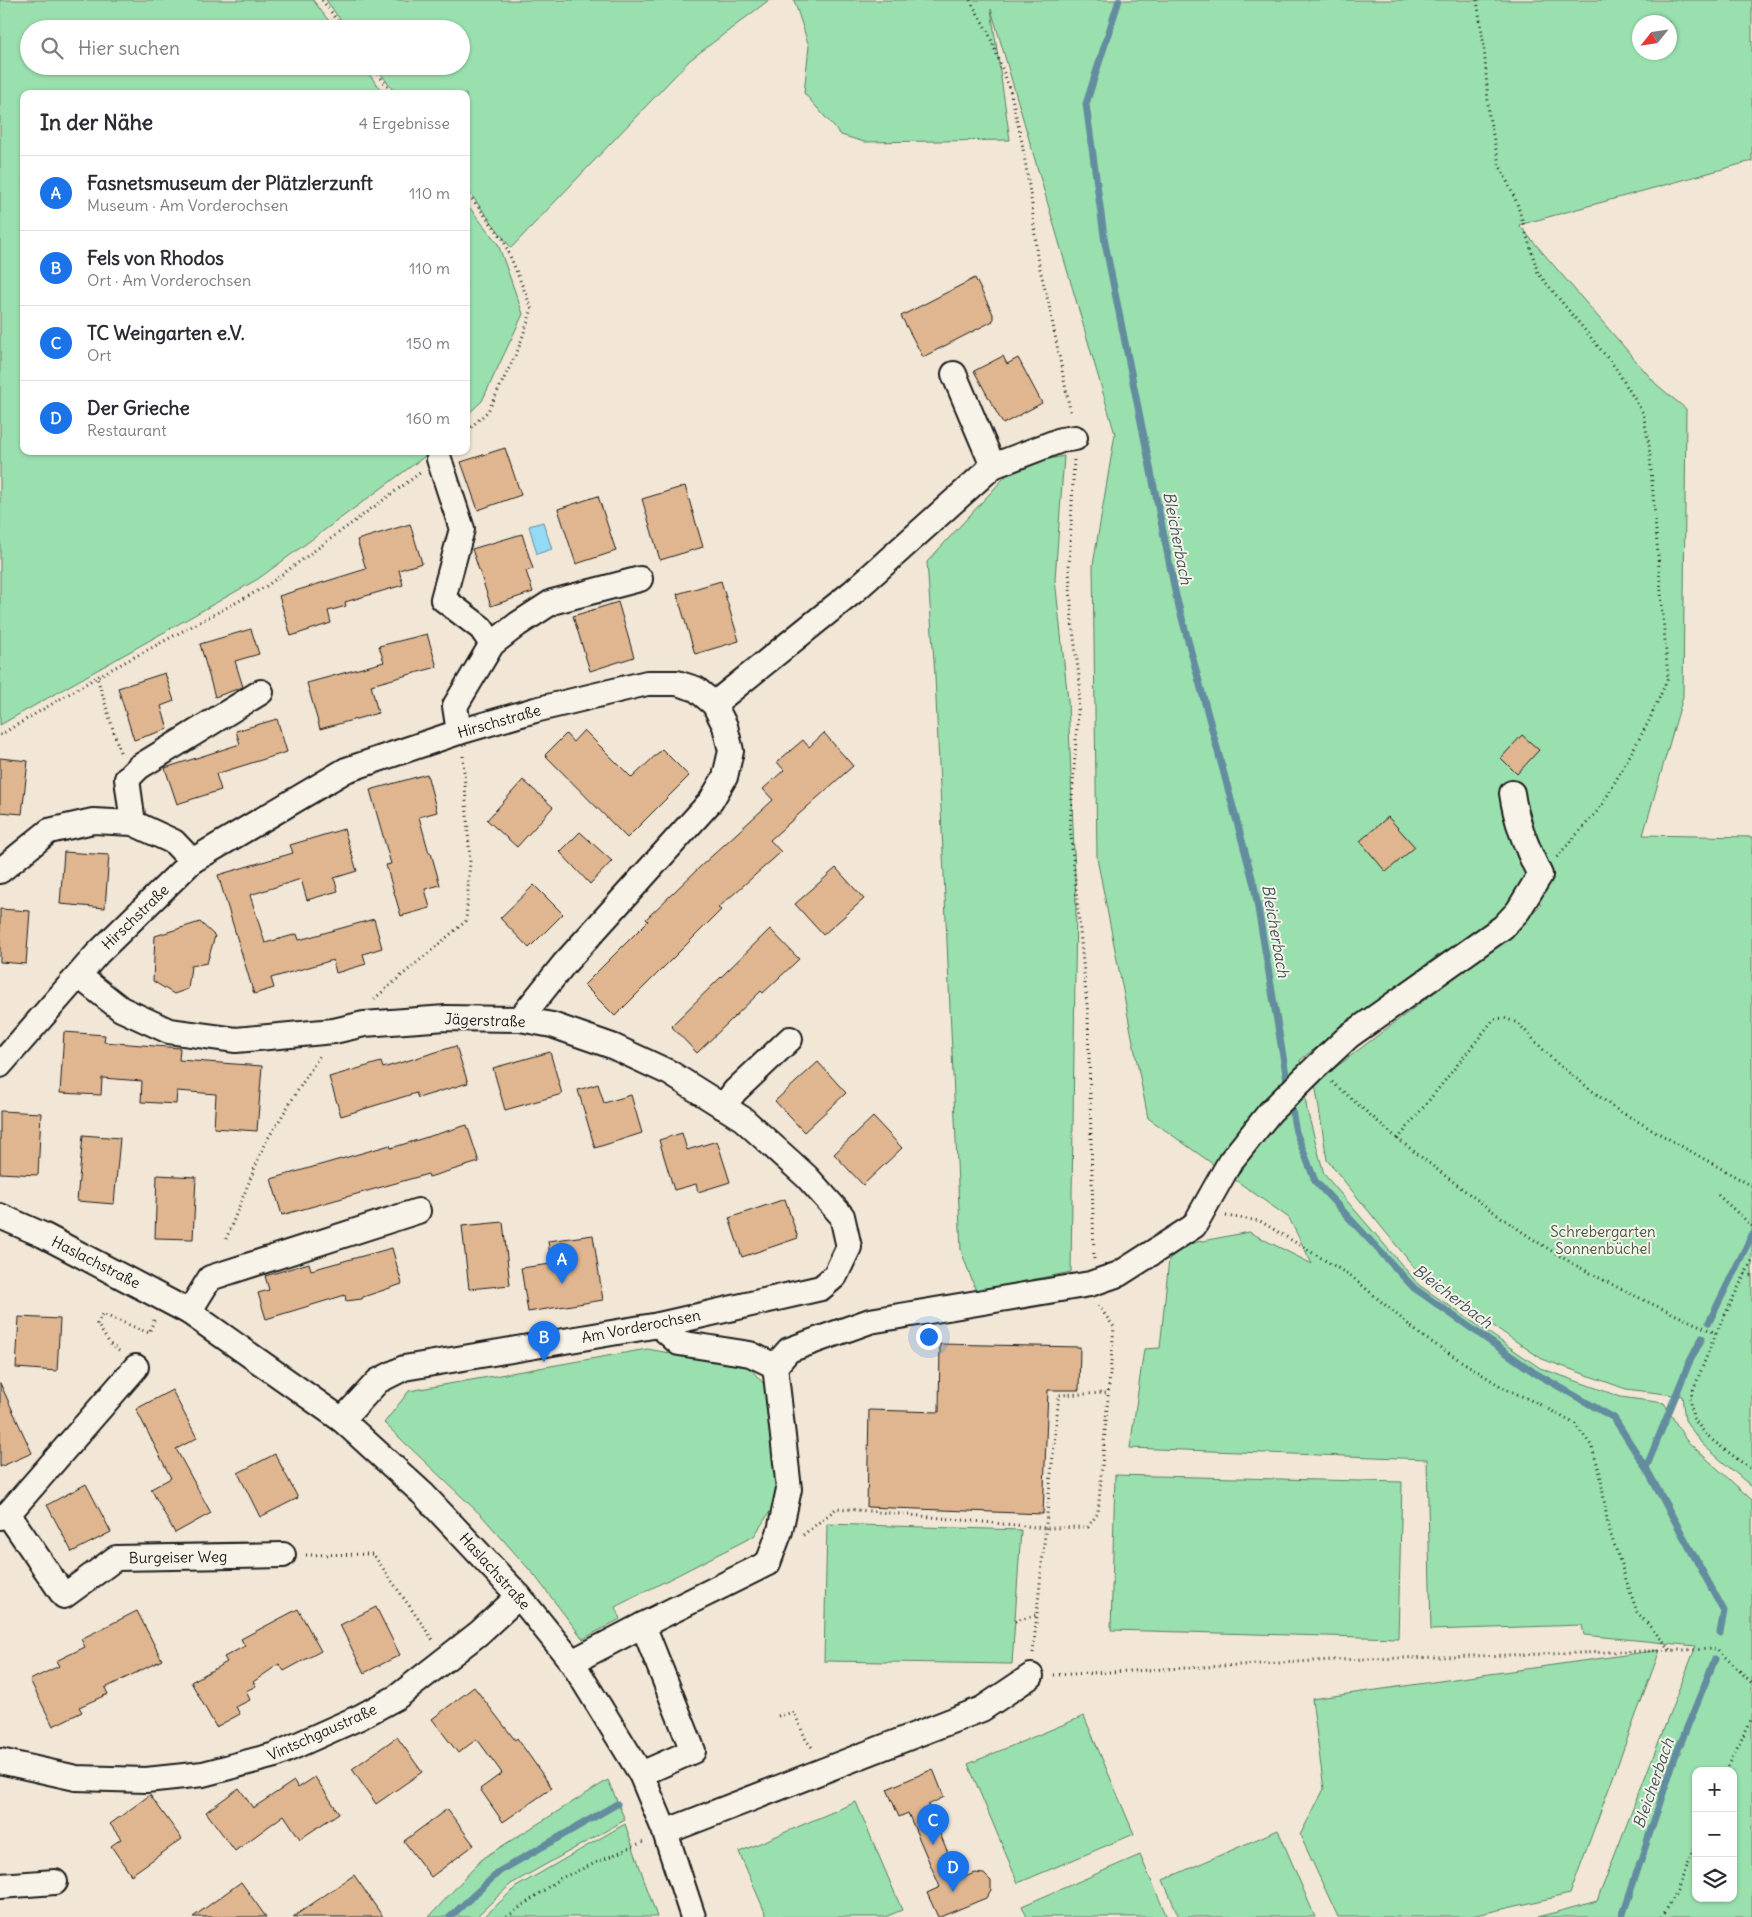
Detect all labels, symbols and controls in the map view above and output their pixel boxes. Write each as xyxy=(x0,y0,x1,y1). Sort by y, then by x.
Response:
north arrow xyxy=(1632,15,1677,60)
search box xyxy=(20,20,470,75)
icon: search xyxy=(38,34,66,62)
text: Hier suchen xyxy=(78,36,180,60)
text: In der Nähe xyxy=(40,109,153,136)
text: 4 Ergebnisse xyxy=(359,113,450,133)
text: Fasnetsmuseum der Plätzlerzunft xyxy=(87,171,373,195)
text: A xyxy=(51,183,61,203)
text: 110 m xyxy=(409,183,450,203)
text: Museum · Am Vorderochsen xyxy=(87,195,288,215)
text: Fels von Rhodos xyxy=(87,246,224,270)
text: B xyxy=(51,258,61,278)
text: 110 m xyxy=(409,258,450,278)
text: Ort · Am Vorderochsen xyxy=(87,270,251,290)
text: TC Weingarten e.V. xyxy=(87,321,245,345)
text: C xyxy=(51,333,61,353)
text: 150 m xyxy=(406,333,450,353)
text: Ort xyxy=(87,345,111,365)
text: Der Grieche xyxy=(87,396,190,420)
text: D xyxy=(50,408,62,428)
text: 160 m xyxy=(406,408,450,428)
text: Restaurant xyxy=(87,420,167,440)
water label: Bleicherbach xyxy=(1159,490,1197,587)
street label: Hirschstraße xyxy=(455,700,543,742)
street label: Hirschstraße xyxy=(97,880,173,954)
water label: Bleicherbach xyxy=(1258,883,1294,980)
street label: Jägerstraße xyxy=(444,1009,526,1031)
park label: Schrebergarten Sonnenbüchel xyxy=(1550,1222,1656,1258)
street label: Haslachstraße xyxy=(48,1232,144,1292)
pin: A xyxy=(546,1243,578,1284)
water label: Bleicherbach xyxy=(1409,1260,1497,1333)
street label: Am Vorderochsen xyxy=(580,1305,702,1347)
pin: B xyxy=(528,1321,560,1362)
your location xyxy=(916,1324,942,1350)
street label: Haslachstraße xyxy=(456,1529,534,1613)
street label: Burgeiser Weg xyxy=(129,1547,227,1567)
street label: Vintschgaustraße xyxy=(264,1699,380,1765)
water label: Bleicherbach xyxy=(1628,1735,1678,1831)
map controls xyxy=(1692,1767,1737,1902)
button: + xyxy=(1692,1767,1737,1812)
pin: C xyxy=(917,1804,949,1845)
button: − xyxy=(1692,1812,1737,1857)
pin: D xyxy=(937,1851,969,1892)
button: layers xyxy=(1692,1857,1737,1902)

